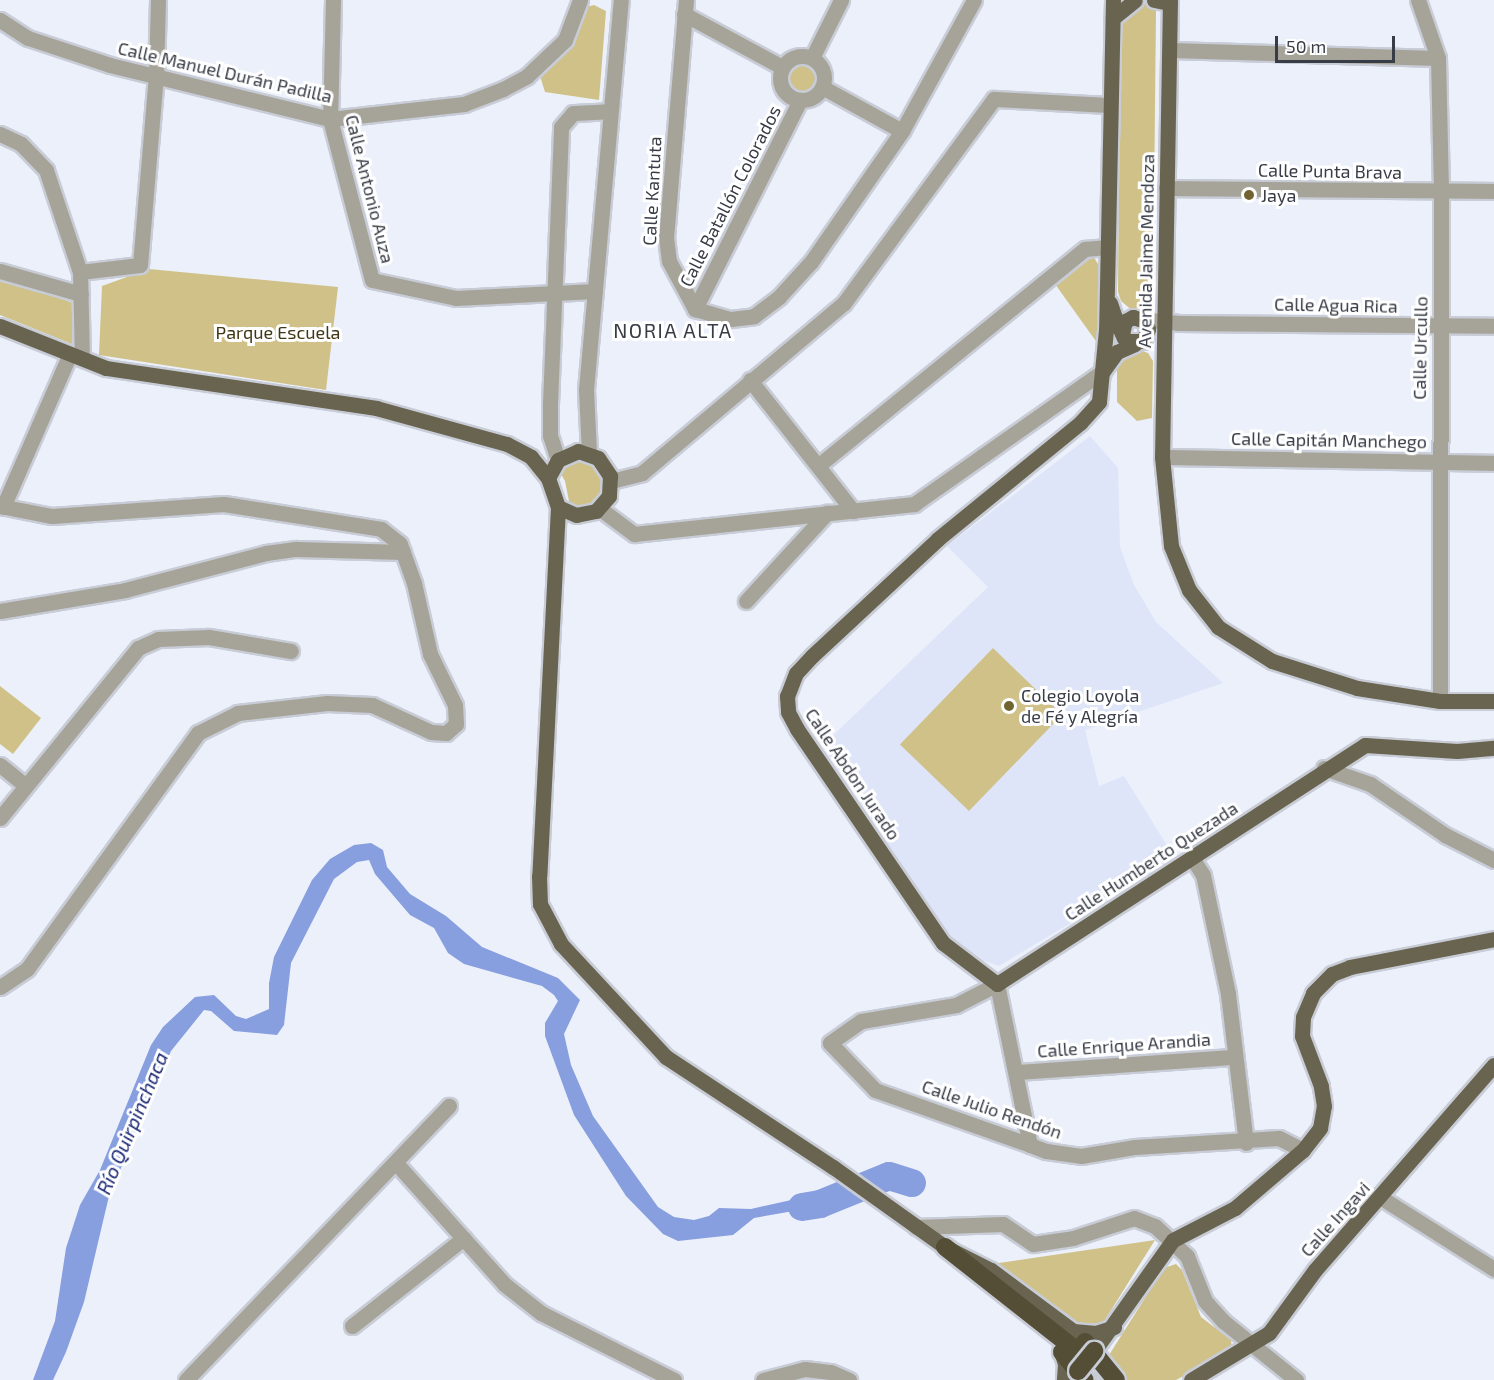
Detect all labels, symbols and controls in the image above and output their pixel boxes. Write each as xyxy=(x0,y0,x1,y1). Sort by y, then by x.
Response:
scale bar xyxy=(1278,24,1398,62)
text: 50 m xyxy=(1286,35,1326,57)
street label: Calle Manuel Durán Padilla xyxy=(116,37,334,107)
street label: Calle Batallón Colorados xyxy=(675,102,785,290)
street label: Calle Antonio Auza xyxy=(341,112,399,266)
street label: Calle Kantuta xyxy=(638,136,666,246)
street label: Avenida Jaime Mendoza xyxy=(1134,154,1158,348)
street label: Calle Punta Brava xyxy=(1258,159,1402,183)
place label: Jaya xyxy=(1261,184,1296,206)
marker: Jaya xyxy=(1242,188,1256,202)
street label: Calle Agua Rica xyxy=(1274,293,1398,317)
street label: Calle Urcullo xyxy=(1408,296,1432,400)
district label: NORIA ALTA xyxy=(613,318,733,342)
park label: Parque Escuela xyxy=(216,321,340,343)
street label: Calle Capitán Manchego xyxy=(1231,427,1427,453)
place label: Colegio Loyola de Fé y Alegría xyxy=(1021,685,1139,728)
marker: Colegio Loyola de Fé y Alegría xyxy=(1002,699,1016,713)
street label: Calle Abdon Jurado xyxy=(801,704,905,844)
street label: Calle Humberto Quezada xyxy=(1060,797,1242,925)
street label: Calle Enrique Arandia xyxy=(1036,1028,1212,1062)
water label: Río Quirpinchaca xyxy=(91,1048,173,1198)
street label: Calle Julio Rendón xyxy=(919,1075,1065,1143)
street label: Calle Ingavi xyxy=(1296,1177,1374,1261)

